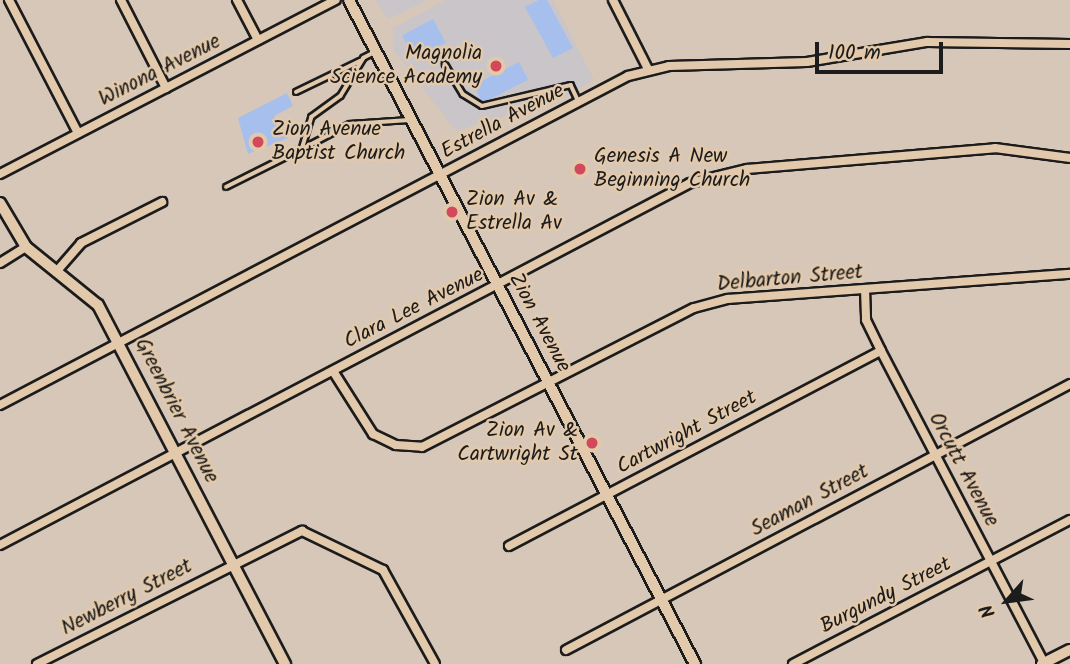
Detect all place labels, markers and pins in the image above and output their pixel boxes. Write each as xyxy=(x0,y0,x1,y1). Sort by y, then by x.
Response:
place label: Magnolia Science Academy xyxy=(330,41,482,91)
marker: Magnolia Science Academy xyxy=(488,58,504,74)
place label: Zion Avenue Baptist Church xyxy=(272,117,405,167)
marker: Zion Avenue Baptist Church xyxy=(250,134,266,150)
place label: Genesis A New Beginning Church xyxy=(594,144,750,194)
marker: Genesis A New Beginning Church xyxy=(572,161,588,177)
place label: Zion Av & Estrella Av xyxy=(466,187,562,237)
marker: Zion Av & Estrella Av xyxy=(444,204,460,220)
place label: Zion Av & Cartwright St xyxy=(457,418,578,468)
marker: Zion Av & Cartwright St xyxy=(584,435,600,451)

